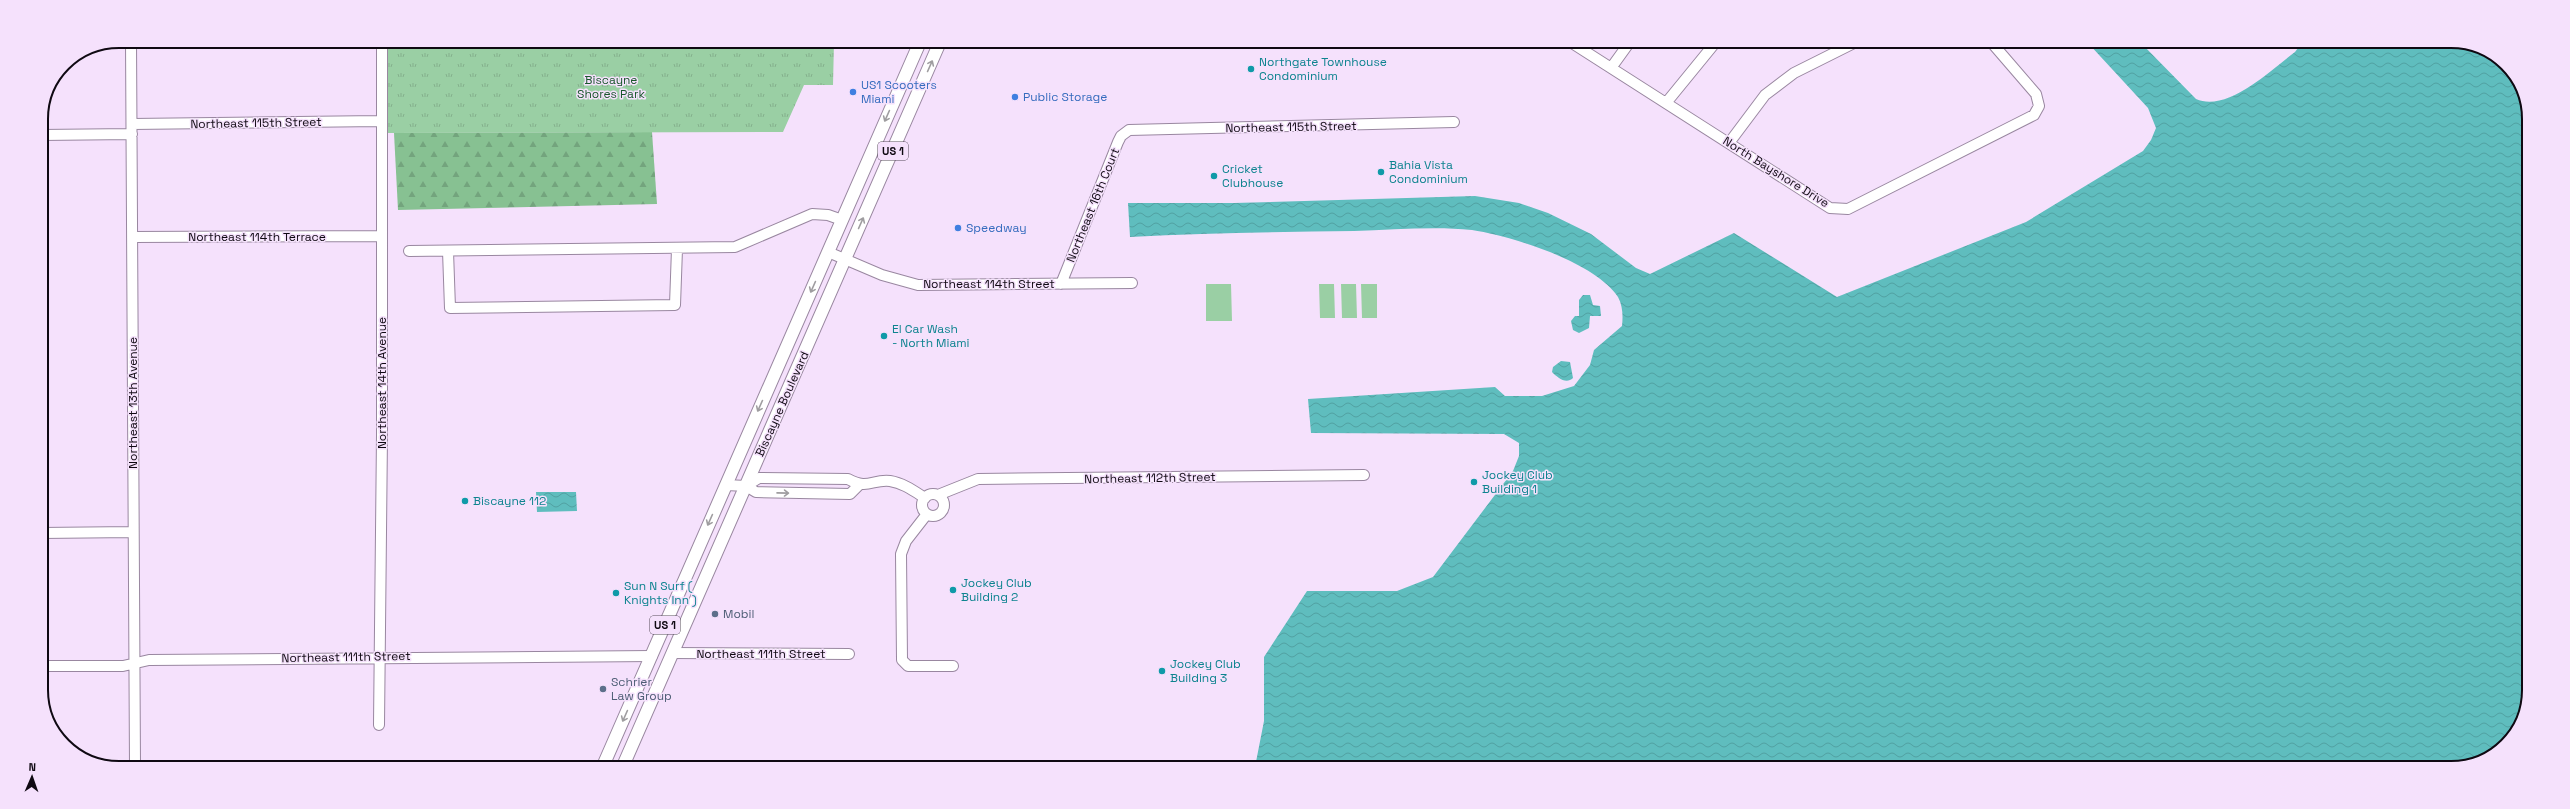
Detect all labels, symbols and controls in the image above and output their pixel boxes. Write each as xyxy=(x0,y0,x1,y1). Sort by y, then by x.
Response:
place label: Northgate Townhouse Condominium xyxy=(1259,54,1387,84)
one-way arrow xyxy=(927,60,934,72)
marker: Northgate Townhouse Condominium xyxy=(1246,64,1256,74)
park label: Biscayne Shores Park xyxy=(577,72,645,102)
place label: US1 Scooters Miami xyxy=(861,77,937,107)
marker: US1 Scooters Miami xyxy=(848,87,858,97)
place label: Public Storage xyxy=(1023,89,1107,105)
marker: Public Storage xyxy=(1010,92,1020,102)
one-way arrow xyxy=(883,110,890,122)
street label: Northeast 115th Street xyxy=(190,114,322,132)
street label: Northeast 115th Street xyxy=(1225,118,1357,136)
street label: North Bayshore Drive xyxy=(1720,133,1832,211)
road number: US 1 xyxy=(878,142,908,160)
street label: Northeast 16th Court xyxy=(1063,145,1123,265)
place label: Bahia Vista Condominium xyxy=(1389,157,1468,187)
place label: Cricket Clubhouse xyxy=(1222,161,1283,191)
marker: Bahia Vista Condominium xyxy=(1376,167,1386,177)
marker: Cricket Clubhouse xyxy=(1209,171,1219,181)
one-way arrow xyxy=(858,218,865,230)
place label: Speedway xyxy=(966,220,1027,236)
marker: Speedway xyxy=(953,223,963,233)
street label: Northeast 114th Terrace xyxy=(188,229,326,245)
street label: Northeast 114th Street xyxy=(923,276,1055,292)
one-way arrow xyxy=(809,281,816,293)
street label: Northeast 14th Avenue xyxy=(374,317,390,449)
place label: El Car Wash - North Miami xyxy=(892,321,970,351)
marker: El Car Wash - North Miami xyxy=(879,331,889,341)
street label: Northeast 13th Avenue xyxy=(125,337,141,469)
street label: Biscayne Boulevard xyxy=(752,349,812,459)
one-way arrow xyxy=(756,400,764,412)
place label: Jockey Club Building 1 xyxy=(1482,467,1553,497)
street label: Northeast 112th Street xyxy=(1084,469,1216,487)
marker: Jockey Club Building 1 xyxy=(1469,477,1479,487)
one-way arrow xyxy=(776,489,789,497)
place label: Biscayne 112 xyxy=(473,493,546,509)
marker: Biscayne 112 xyxy=(460,496,470,506)
one-way arrow xyxy=(706,514,713,526)
place label: Jockey Club Building 2 xyxy=(961,575,1032,605)
place label: Sun N Surf ( Knights Inn ) xyxy=(624,578,697,608)
marker: Jockey Club Building 2 xyxy=(948,585,958,595)
marker: Sun N Surf ( Knights Inn ) xyxy=(611,588,621,598)
place label: Mobil xyxy=(723,606,754,622)
marker: Mobil xyxy=(710,609,720,619)
road number: US 1 xyxy=(650,616,680,634)
street label: Northeast 111th Street xyxy=(696,646,826,662)
street label: Northeast 111th Street xyxy=(281,648,411,666)
place label: Jockey Club Building 3 xyxy=(1170,656,1241,686)
marker: Jockey Club Building 3 xyxy=(1157,666,1167,676)
place label: Schrier Law Group xyxy=(611,674,672,704)
marker: Schrier Law Group xyxy=(598,684,608,694)
one-way arrow xyxy=(621,710,628,722)
north arrow xyxy=(12,757,52,797)
text: N xyxy=(28,760,36,774)

